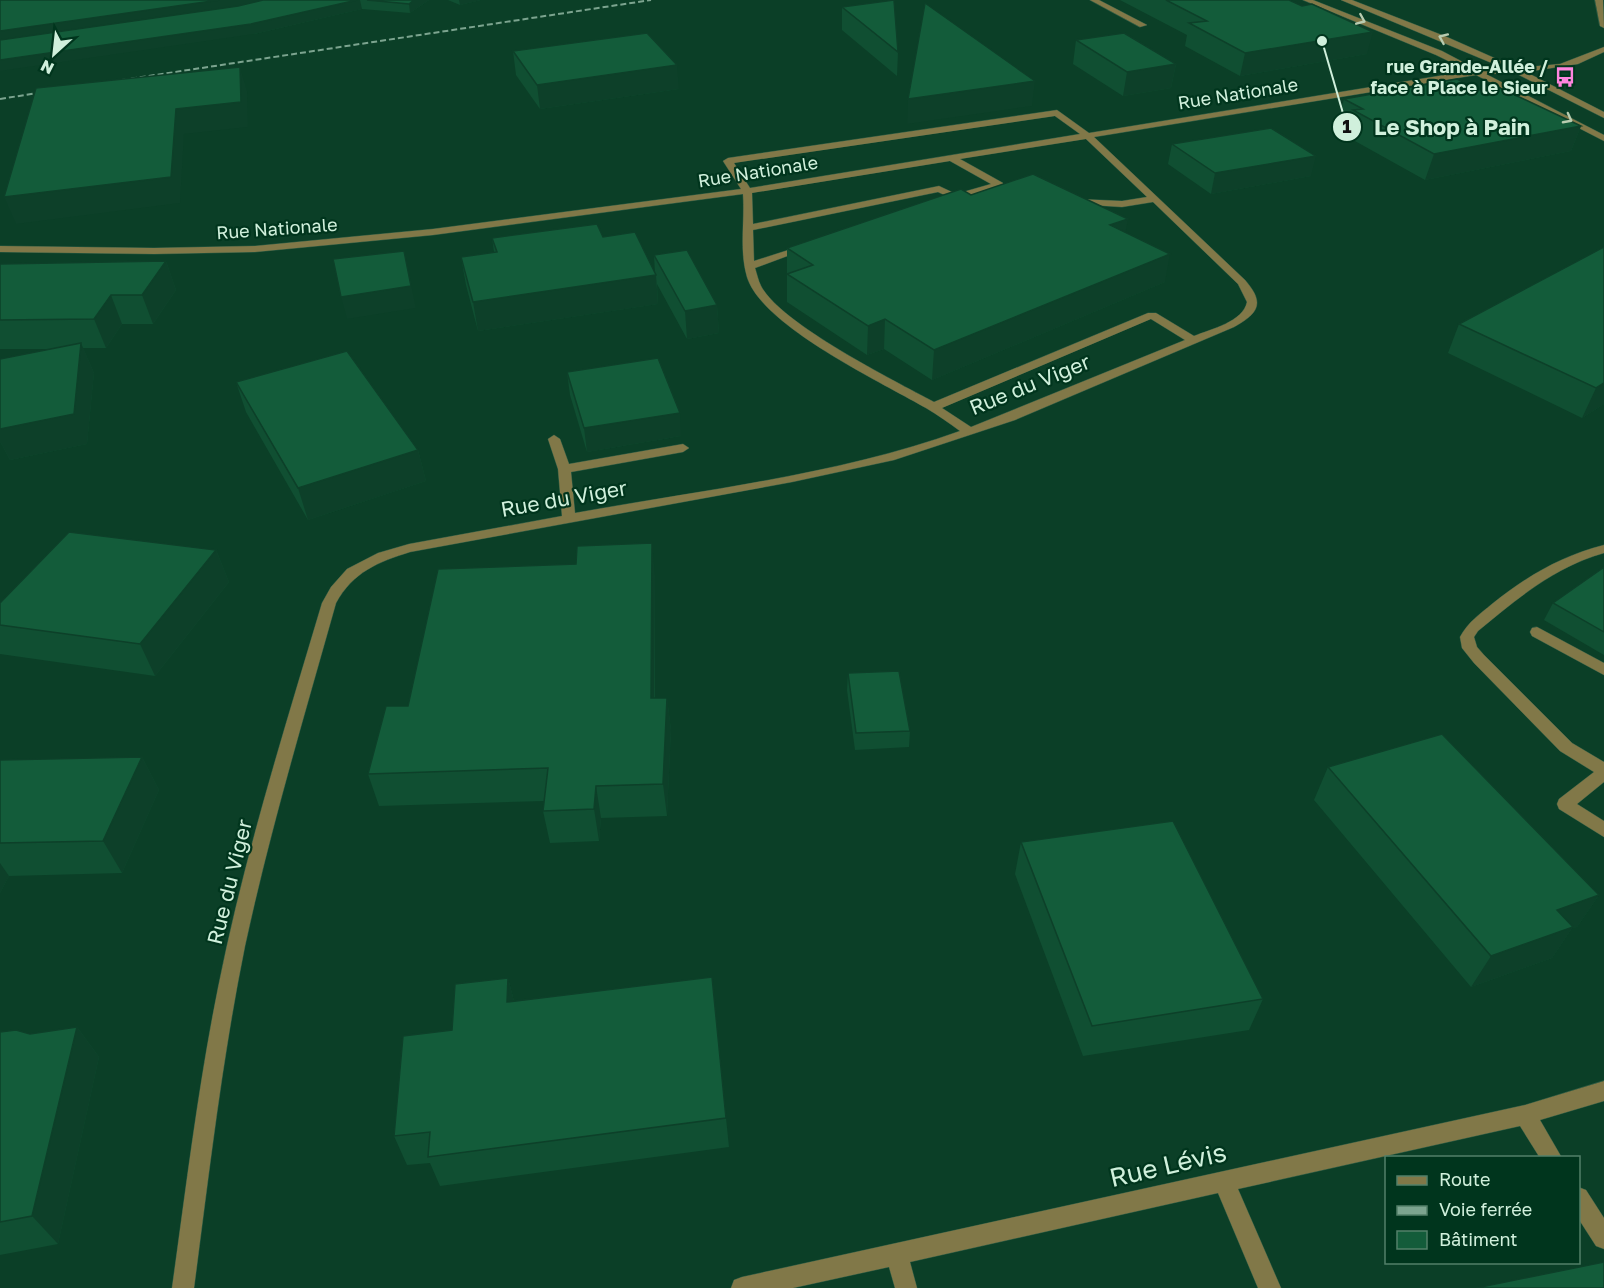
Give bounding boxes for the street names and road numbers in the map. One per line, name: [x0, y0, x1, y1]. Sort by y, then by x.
street label: Rue Nationale: [1176, 73, 1300, 113]
street label: Rue Nationale: [696, 151, 820, 191]
street label: Rue Nationale: [216, 213, 338, 243]
street label: Rue du Viger: [965, 348, 1094, 420]
street label: Rue du Viger: [499, 474, 629, 522]
street label: Rue du Viger: [201, 817, 257, 947]
street label: Rue Lévis: [1106, 1136, 1229, 1193]

